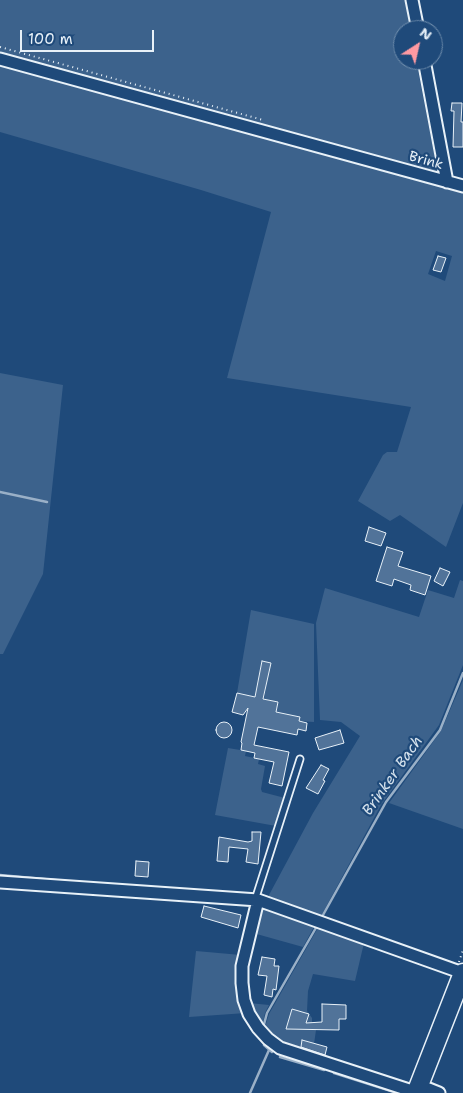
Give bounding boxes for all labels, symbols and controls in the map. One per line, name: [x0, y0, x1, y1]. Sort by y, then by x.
scale bar: [22, 20, 156, 52]
north arrow: [393, 20, 443, 70]
text: N: [416, 23, 436, 44]
text: 100 m: [28, 29, 73, 49]
street label: Brink: [407, 148, 445, 174]
water label: Brinker Bach: [359, 733, 427, 819]

